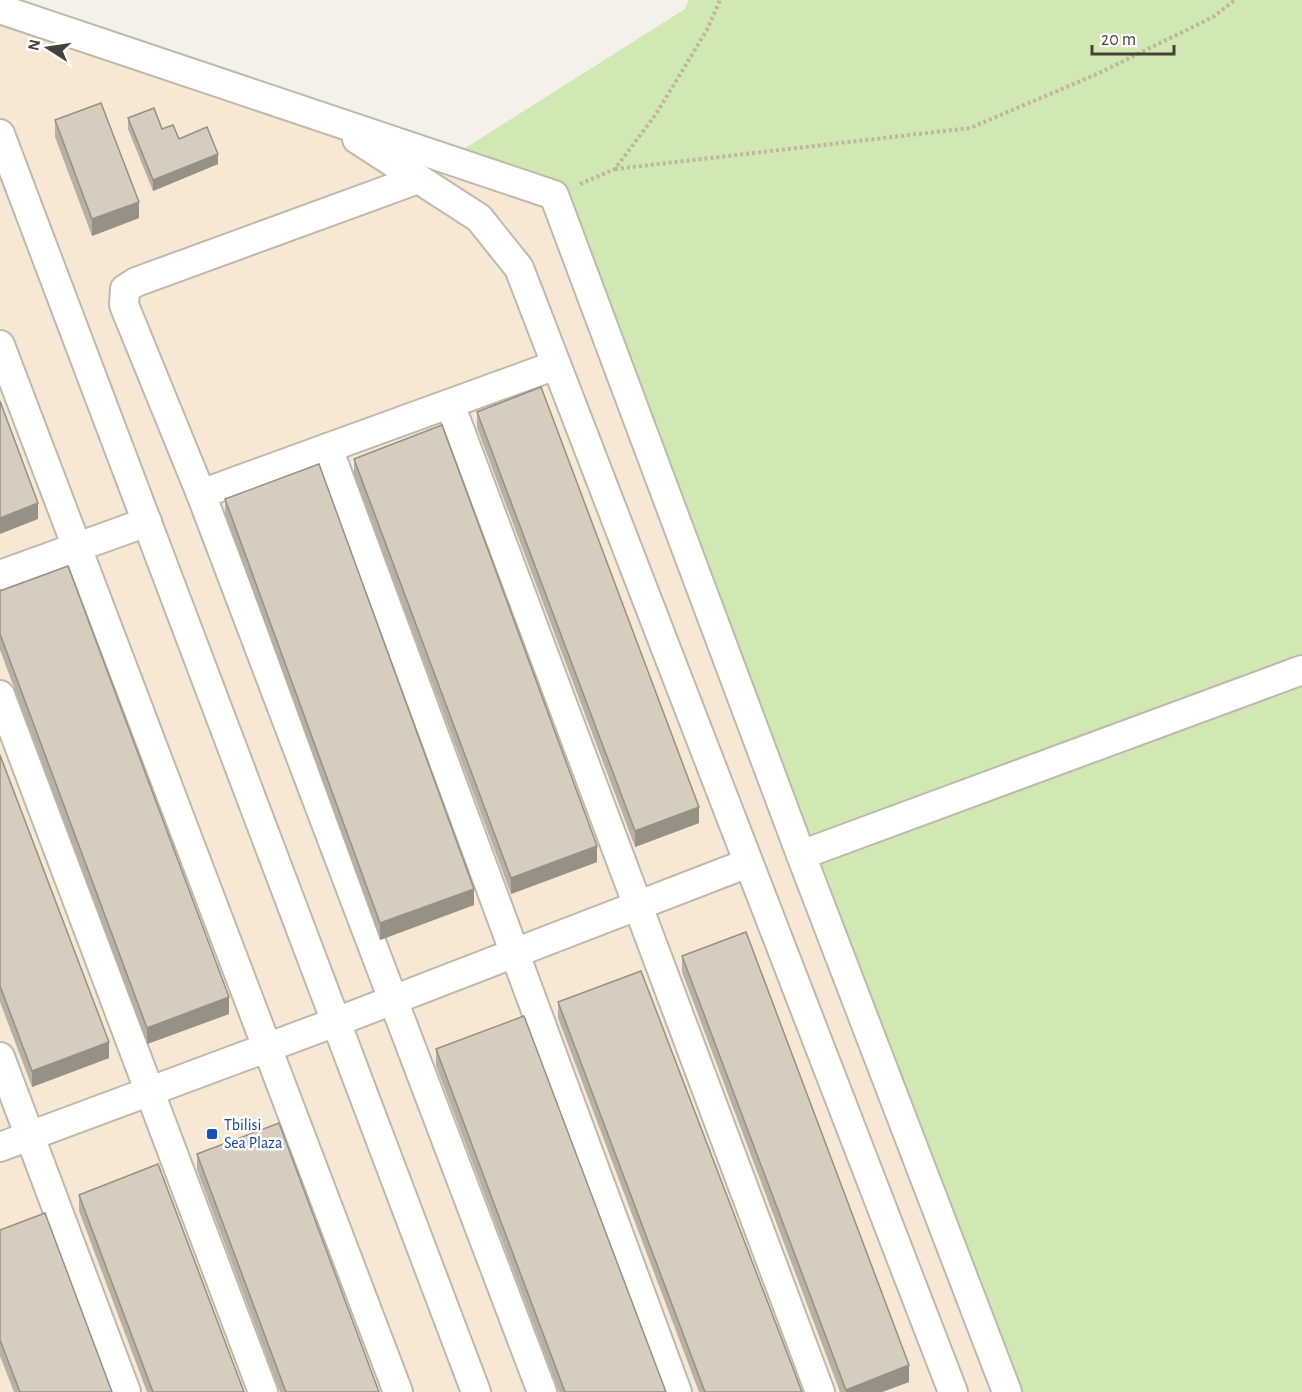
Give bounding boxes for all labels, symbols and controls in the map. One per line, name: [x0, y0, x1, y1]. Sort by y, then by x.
north arrow: [18, 18, 78, 78]
scale bar: [1092, 18, 1174, 56]
text: 20 m: [1101, 31, 1136, 49]
text: N: [25, 38, 43, 52]
place label: Tbilisi Sea Plaza: [224, 1117, 282, 1151]
marker: Tbilisi Sea Plaza: [205, 1127, 219, 1141]

